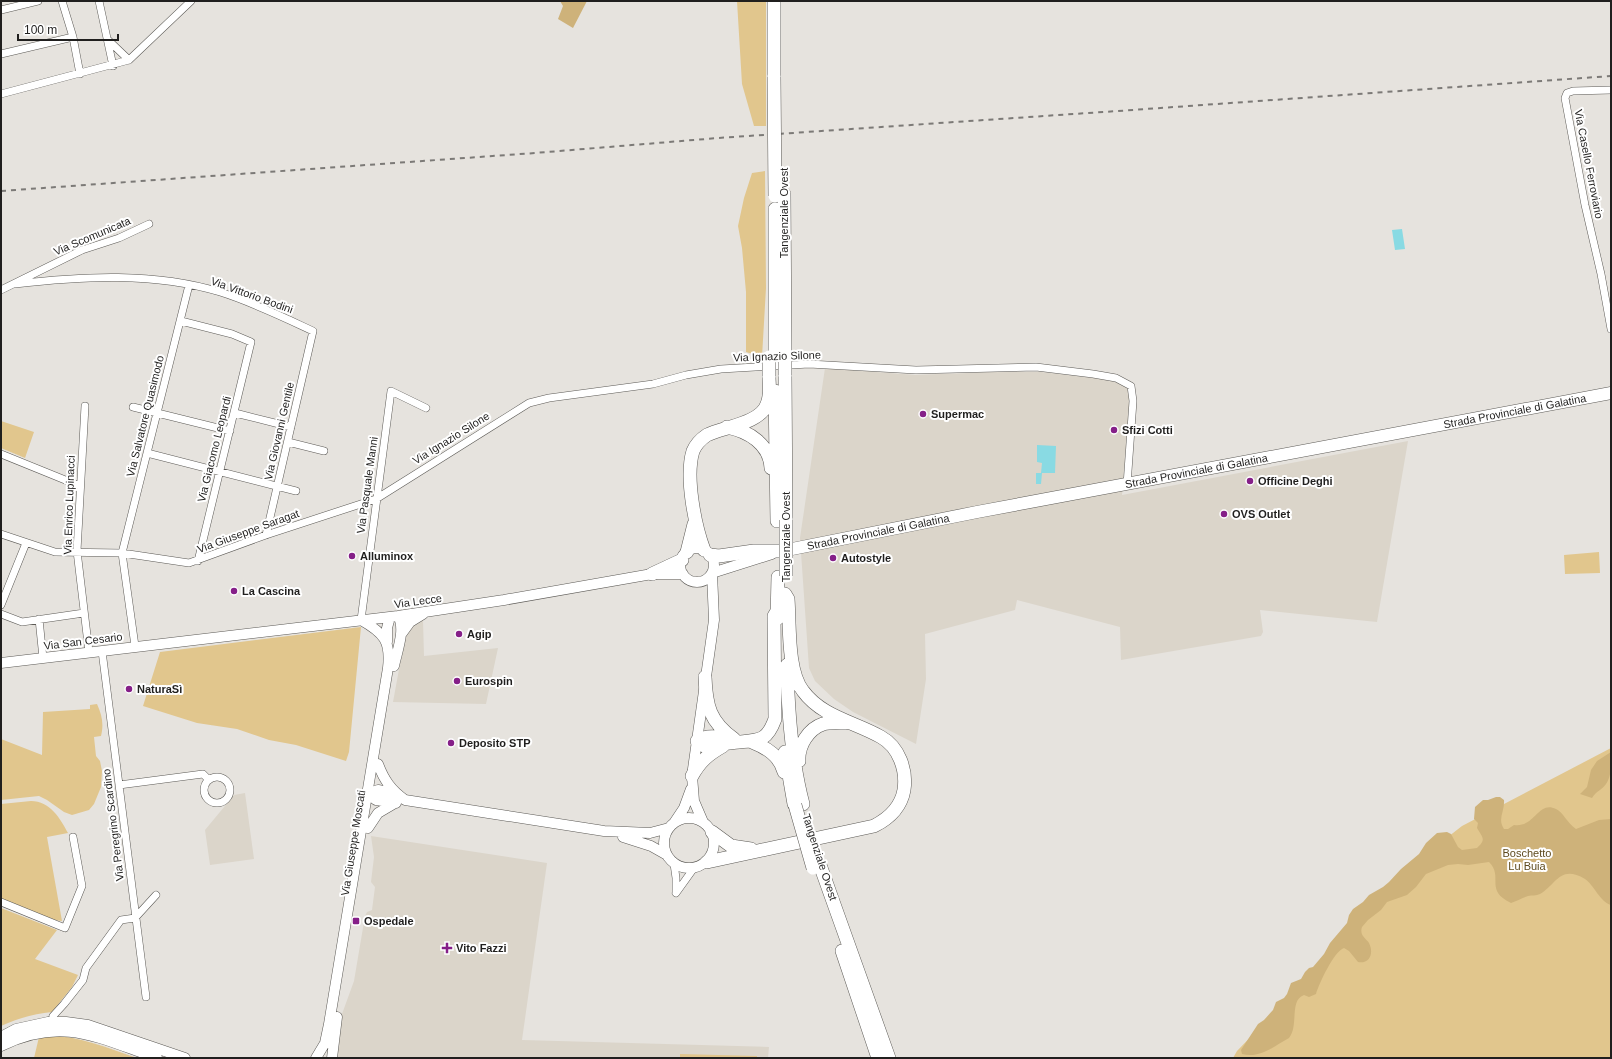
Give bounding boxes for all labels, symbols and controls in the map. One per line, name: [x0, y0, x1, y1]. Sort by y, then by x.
scale bar: [18, 16, 118, 42]
text: 100 m: [24, 23, 57, 37]
street label: Via Casello Ferroviario: [1573, 108, 1605, 220]
street label: Tangenziale Ovest: [778, 168, 790, 258]
street label: Via Scomunicata: [52, 214, 133, 258]
street label: Via Vittorio Bodini: [209, 275, 295, 315]
street label: Via Ignazio Silone: [733, 348, 821, 364]
street label: Via Salvatore Quasimodo: [124, 354, 166, 478]
street label: Via Giovanni Gentile: [262, 381, 296, 481]
street label: Strada Provinciale di Galatina: [1442, 392, 1588, 430]
street label: Via Giacomo Leopardi: [195, 395, 233, 503]
place label: Supermac: [931, 408, 984, 420]
marker: Supermac: [918, 409, 928, 419]
street label: Via Ignazio Silone: [411, 410, 491, 466]
place label: Sfizi Cotti: [1122, 424, 1173, 436]
marker: Sfizi Cotti: [1109, 425, 1119, 435]
street label: Via Pasquale Manni: [354, 436, 380, 534]
street label: Strada Provinciale di Galatina: [1124, 451, 1270, 490]
street label: Via Enrico Lupinacci: [61, 455, 77, 555]
place label: Officine Deghi: [1258, 475, 1333, 487]
marker: Officine Deghi: [1245, 476, 1255, 486]
street label: Tangenziale Ovest: [780, 492, 792, 582]
street label: Via Giuseppe Saragat: [195, 507, 301, 555]
place label: OVS Outlet: [1232, 508, 1290, 520]
marker: OVS Outlet: [1219, 509, 1229, 519]
street label: Strada Provinciale di Galatina: [806, 511, 951, 552]
place label: Alluminox: [360, 550, 414, 562]
marker: Alluminox: [347, 551, 357, 561]
place label: Autostyle: [841, 552, 891, 564]
marker: Autostyle: [828, 553, 838, 563]
place label: La Cascina: [242, 585, 301, 597]
marker: La Cascina: [229, 586, 239, 596]
street label: Via Lecce: [393, 592, 443, 610]
place label: Agip: [467, 628, 492, 640]
marker: Agip: [454, 629, 464, 639]
street label: Via San Cesario: [43, 630, 123, 652]
place label: Eurospin: [465, 675, 513, 687]
marker: Eurospin: [452, 676, 462, 686]
place label: NaturaSì: [137, 683, 182, 695]
marker: NaturaSì: [124, 684, 134, 694]
place label: Deposito STP: [459, 737, 531, 749]
marker: Deposito STP: [446, 738, 456, 748]
street label: Via Peregrino Scardino: [100, 768, 126, 882]
street label: Via Giuseppe Moscati: [339, 789, 367, 897]
street label: Tangenziale Ovest: [800, 812, 840, 902]
park label: Boschetto Lu Buia: [1503, 847, 1551, 872]
place label: Ospedale: [364, 915, 414, 927]
marker: Ospedale: [351, 916, 361, 926]
marker: Vito Fazzi: [441, 942, 453, 954]
place label: Vito Fazzi: [456, 942, 507, 954]

